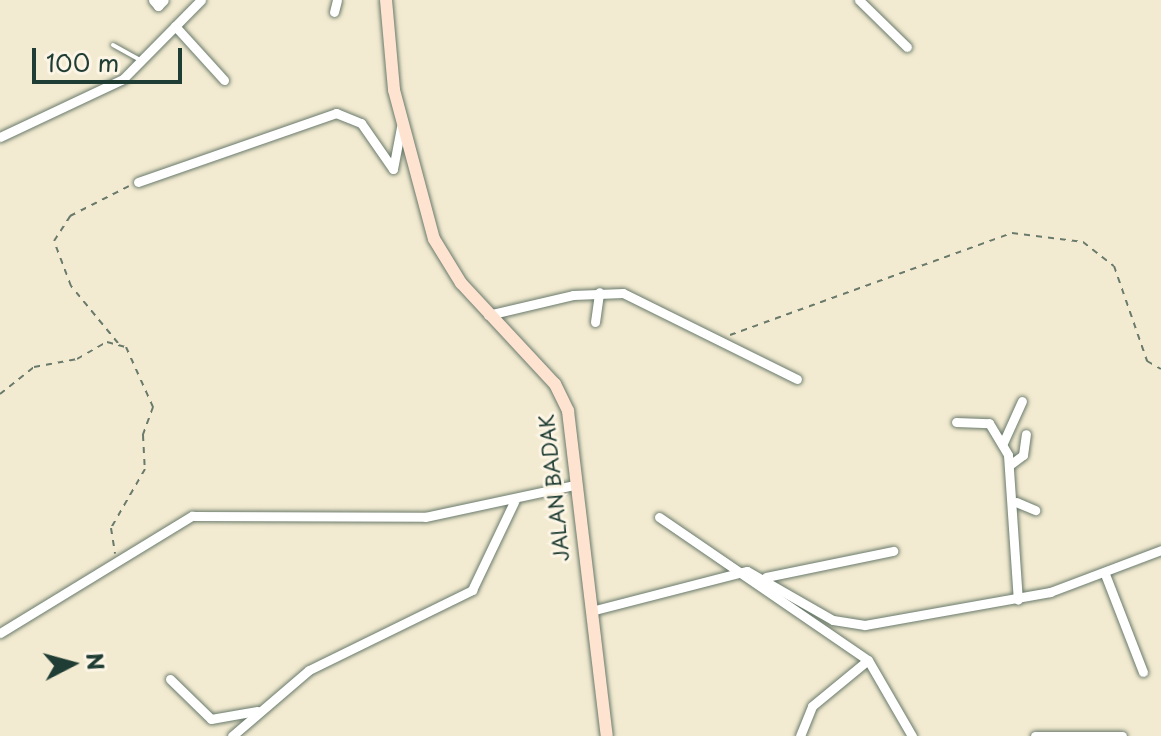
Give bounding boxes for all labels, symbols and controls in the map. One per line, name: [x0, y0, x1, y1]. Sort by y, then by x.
scale bar: [36, 32, 186, 82]
text: 100 m: [46, 44, 119, 80]
street label: JALAN BADAK: [534, 413, 574, 563]
north arrow: [32, 624, 112, 704]
text: N: [79, 651, 114, 672]

